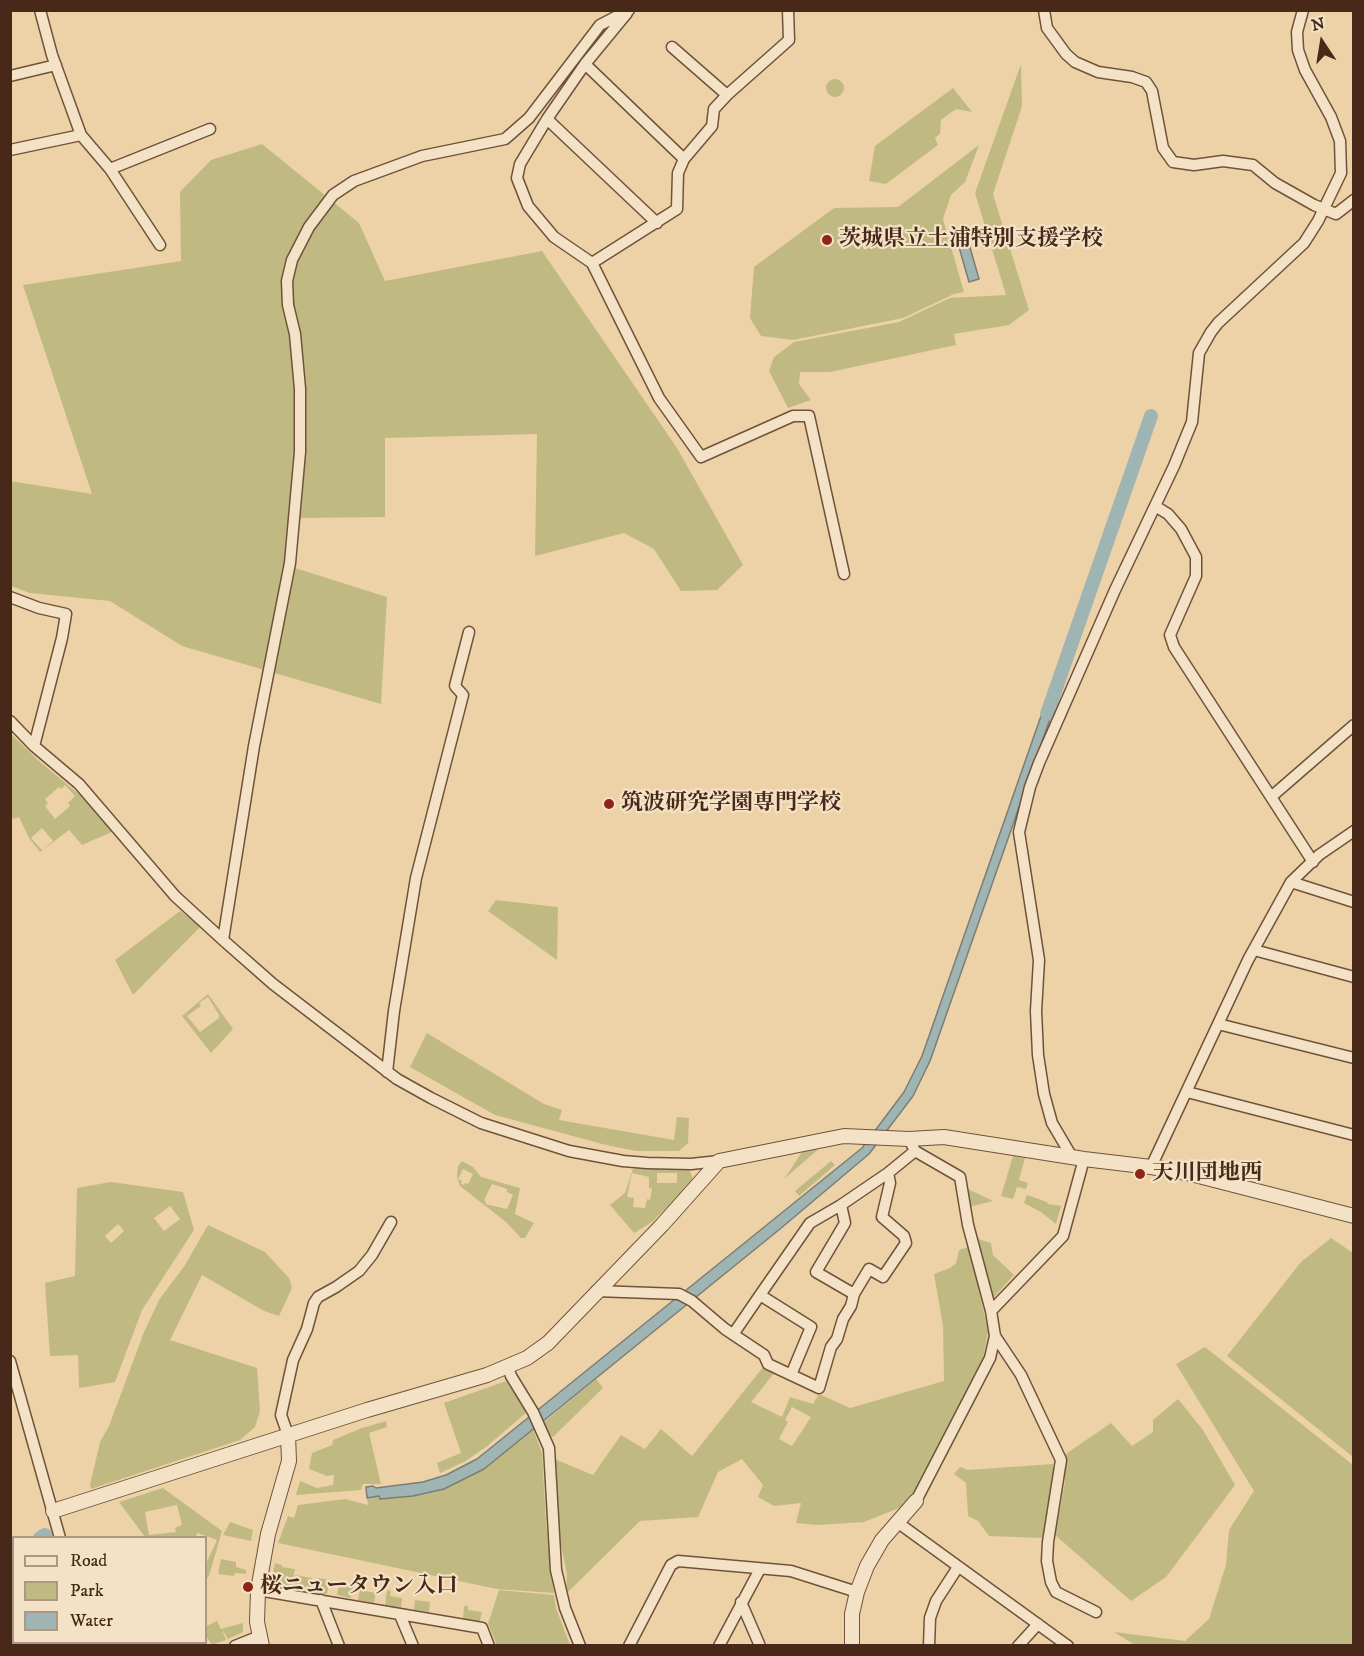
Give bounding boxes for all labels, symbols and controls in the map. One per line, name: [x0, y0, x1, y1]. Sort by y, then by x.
north arrow: [1292, 12, 1352, 72]
text: N: [1310, 13, 1327, 36]
place label: 茨城県立土浦特別支援学校: [839, 227, 1103, 253]
marker: 茨城県立土浦特別支援学校: [820, 233, 834, 247]
place label: 筑波研究学園専門学校: [621, 791, 841, 817]
marker: 筑波研究学園専門学校: [602, 797, 616, 811]
place label: 天川団地西: [1152, 1161, 1262, 1187]
marker: 天川団地西: [1133, 1167, 1147, 1181]
legend: [12, 1536, 207, 1644]
text: Road: [70, 1550, 107, 1572]
place label: 桜ニュータウン入口: [260, 1574, 458, 1600]
text: Park: [70, 1580, 104, 1602]
marker: 桜ニュータウン入口: [241, 1580, 255, 1594]
text: Water: [70, 1610, 113, 1632]

